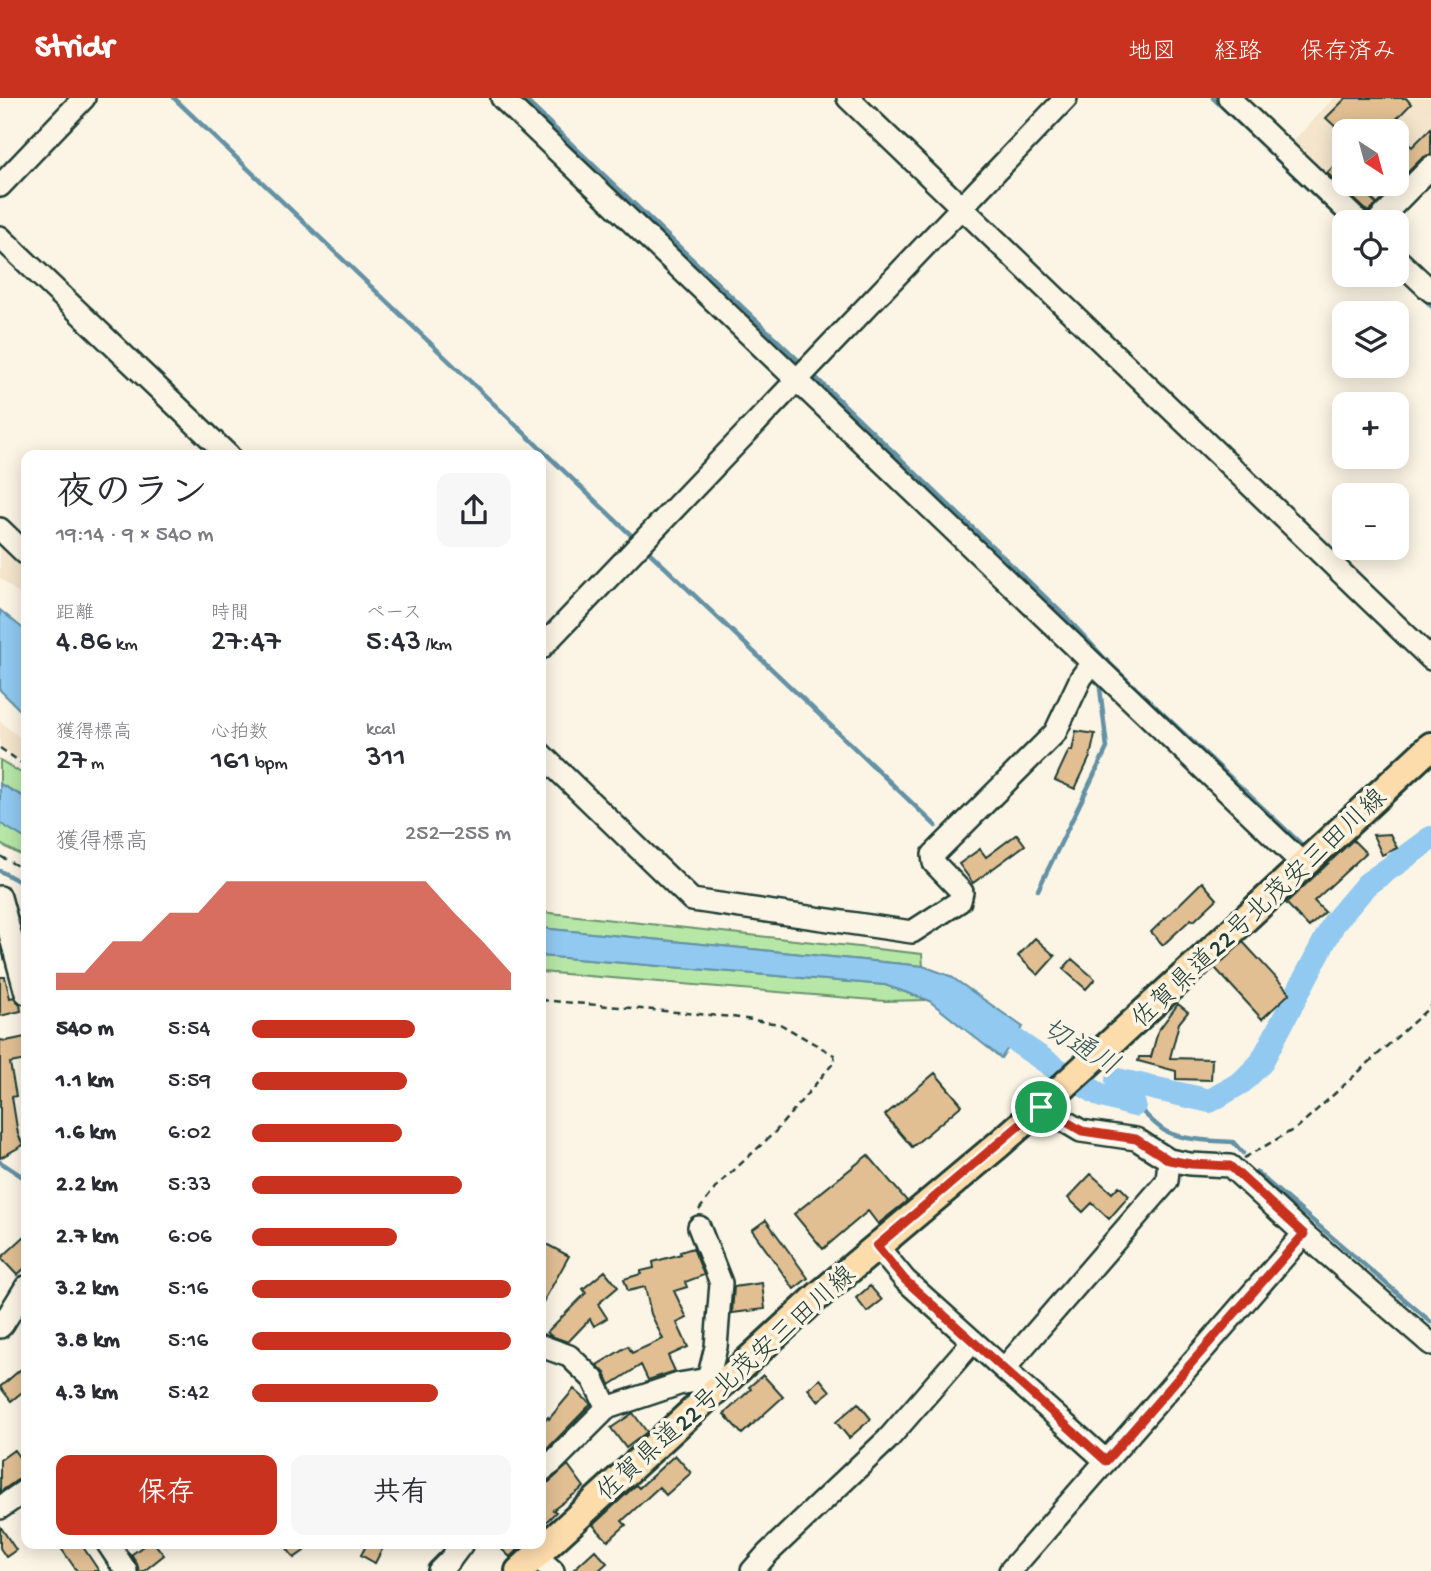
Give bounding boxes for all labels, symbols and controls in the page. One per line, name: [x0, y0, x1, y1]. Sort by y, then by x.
text: Stridr: [35, 30, 114, 68]
text: 地図: [1128, 39, 1176, 68]
text: 経路: [1214, 39, 1262, 68]
text: 保存済み: [1300, 39, 1396, 68]
north arrow: [1332, 119, 1409, 196]
map controls: [1332, 119, 1409, 560]
button: locate: [1332, 210, 1409, 287]
button: layers: [1332, 301, 1409, 378]
button: +: [1332, 392, 1409, 469]
button: share: [437, 473, 511, 547]
text: 夜のラン: [56, 474, 208, 518]
button: −: [1332, 483, 1409, 560]
text: 19:14 · 9 × 540 m: [56, 522, 214, 549]
text: 距離: [56, 603, 94, 626]
text: 時間: [211, 603, 249, 626]
text: ペース: [366, 603, 422, 626]
text: 4.86: [56, 626, 111, 661]
text: 27:47: [211, 626, 281, 661]
text: 5:43: [366, 626, 421, 661]
text: km: [111, 634, 138, 657]
text: /km: [421, 634, 452, 657]
text: kcal: [366, 719, 396, 742]
text: 獲得標高: [56, 722, 132, 745]
text: 心拍数: [211, 722, 268, 745]
text: 311: [366, 742, 406, 777]
text: 27: [56, 745, 86, 780]
text: 161: [211, 745, 250, 780]
text: m: [86, 753, 104, 776]
text: bpm: [250, 753, 288, 776]
street label: 佐賀県道22号北茂安三田川線: [1126, 782, 1395, 1037]
text: 252–255 m: [405, 821, 511, 848]
text: 獲得標高: [56, 830, 148, 857]
water label: 切通川: [1035, 1013, 1124, 1085]
text: 540 m: [56, 1016, 114, 1043]
text: 5:54: [168, 1016, 210, 1043]
text: 1.1 km: [56, 1068, 114, 1095]
text: 5:59: [168, 1068, 211, 1095]
pin: [1011, 1077, 1071, 1137]
icon: arrive: [1022, 1088, 1060, 1126]
text: 1.6 km: [56, 1120, 116, 1147]
text: 6:02: [168, 1120, 211, 1147]
text: 2.2 km: [56, 1172, 118, 1199]
text: 5:33: [168, 1172, 211, 1199]
text: 2.7 km: [56, 1224, 119, 1251]
text: 6:06: [168, 1224, 212, 1251]
street label: 佐賀県道22号北茂安三田川線: [591, 1259, 864, 1510]
text: 3.2 km: [56, 1276, 118, 1303]
text: 5:16: [168, 1276, 208, 1303]
text: 3.8 km: [56, 1328, 120, 1355]
text: 5:16: [168, 1328, 208, 1355]
text: 4.3 km: [56, 1380, 118, 1407]
text: 5:42: [168, 1380, 209, 1407]
button: 保存: [56, 1455, 277, 1535]
button: 共有: [291, 1455, 511, 1535]

